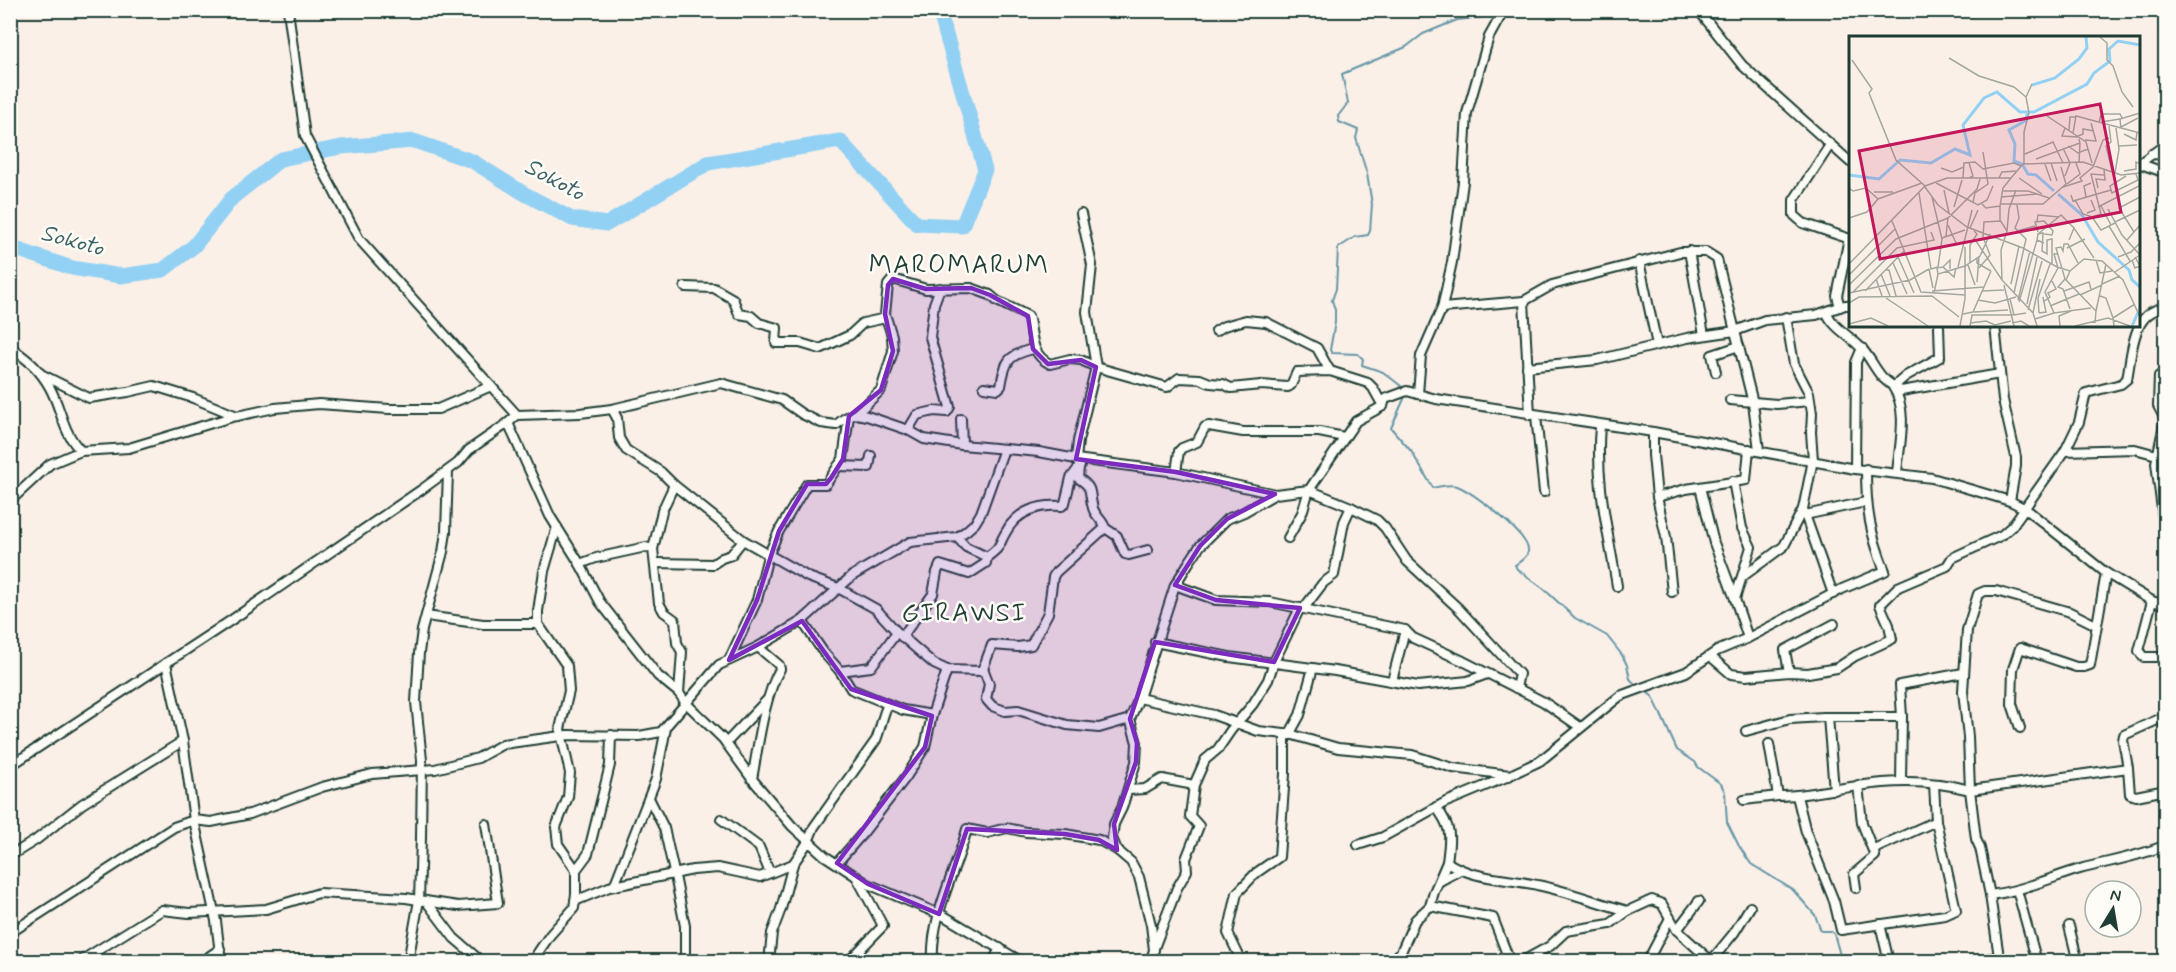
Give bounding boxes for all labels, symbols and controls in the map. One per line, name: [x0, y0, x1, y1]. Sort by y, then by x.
inset map: [1849, 36, 2140, 327]
water label: Sokoto: [518, 151, 590, 209]
water label: Sokoto: [37, 218, 108, 264]
district label: MAROMARUM: [869, 249, 1049, 283]
district label: GIRAWSI: [901, 597, 1027, 631]
north arrow: [2083, 879, 2143, 939]
text: N: [2108, 884, 2123, 907]

